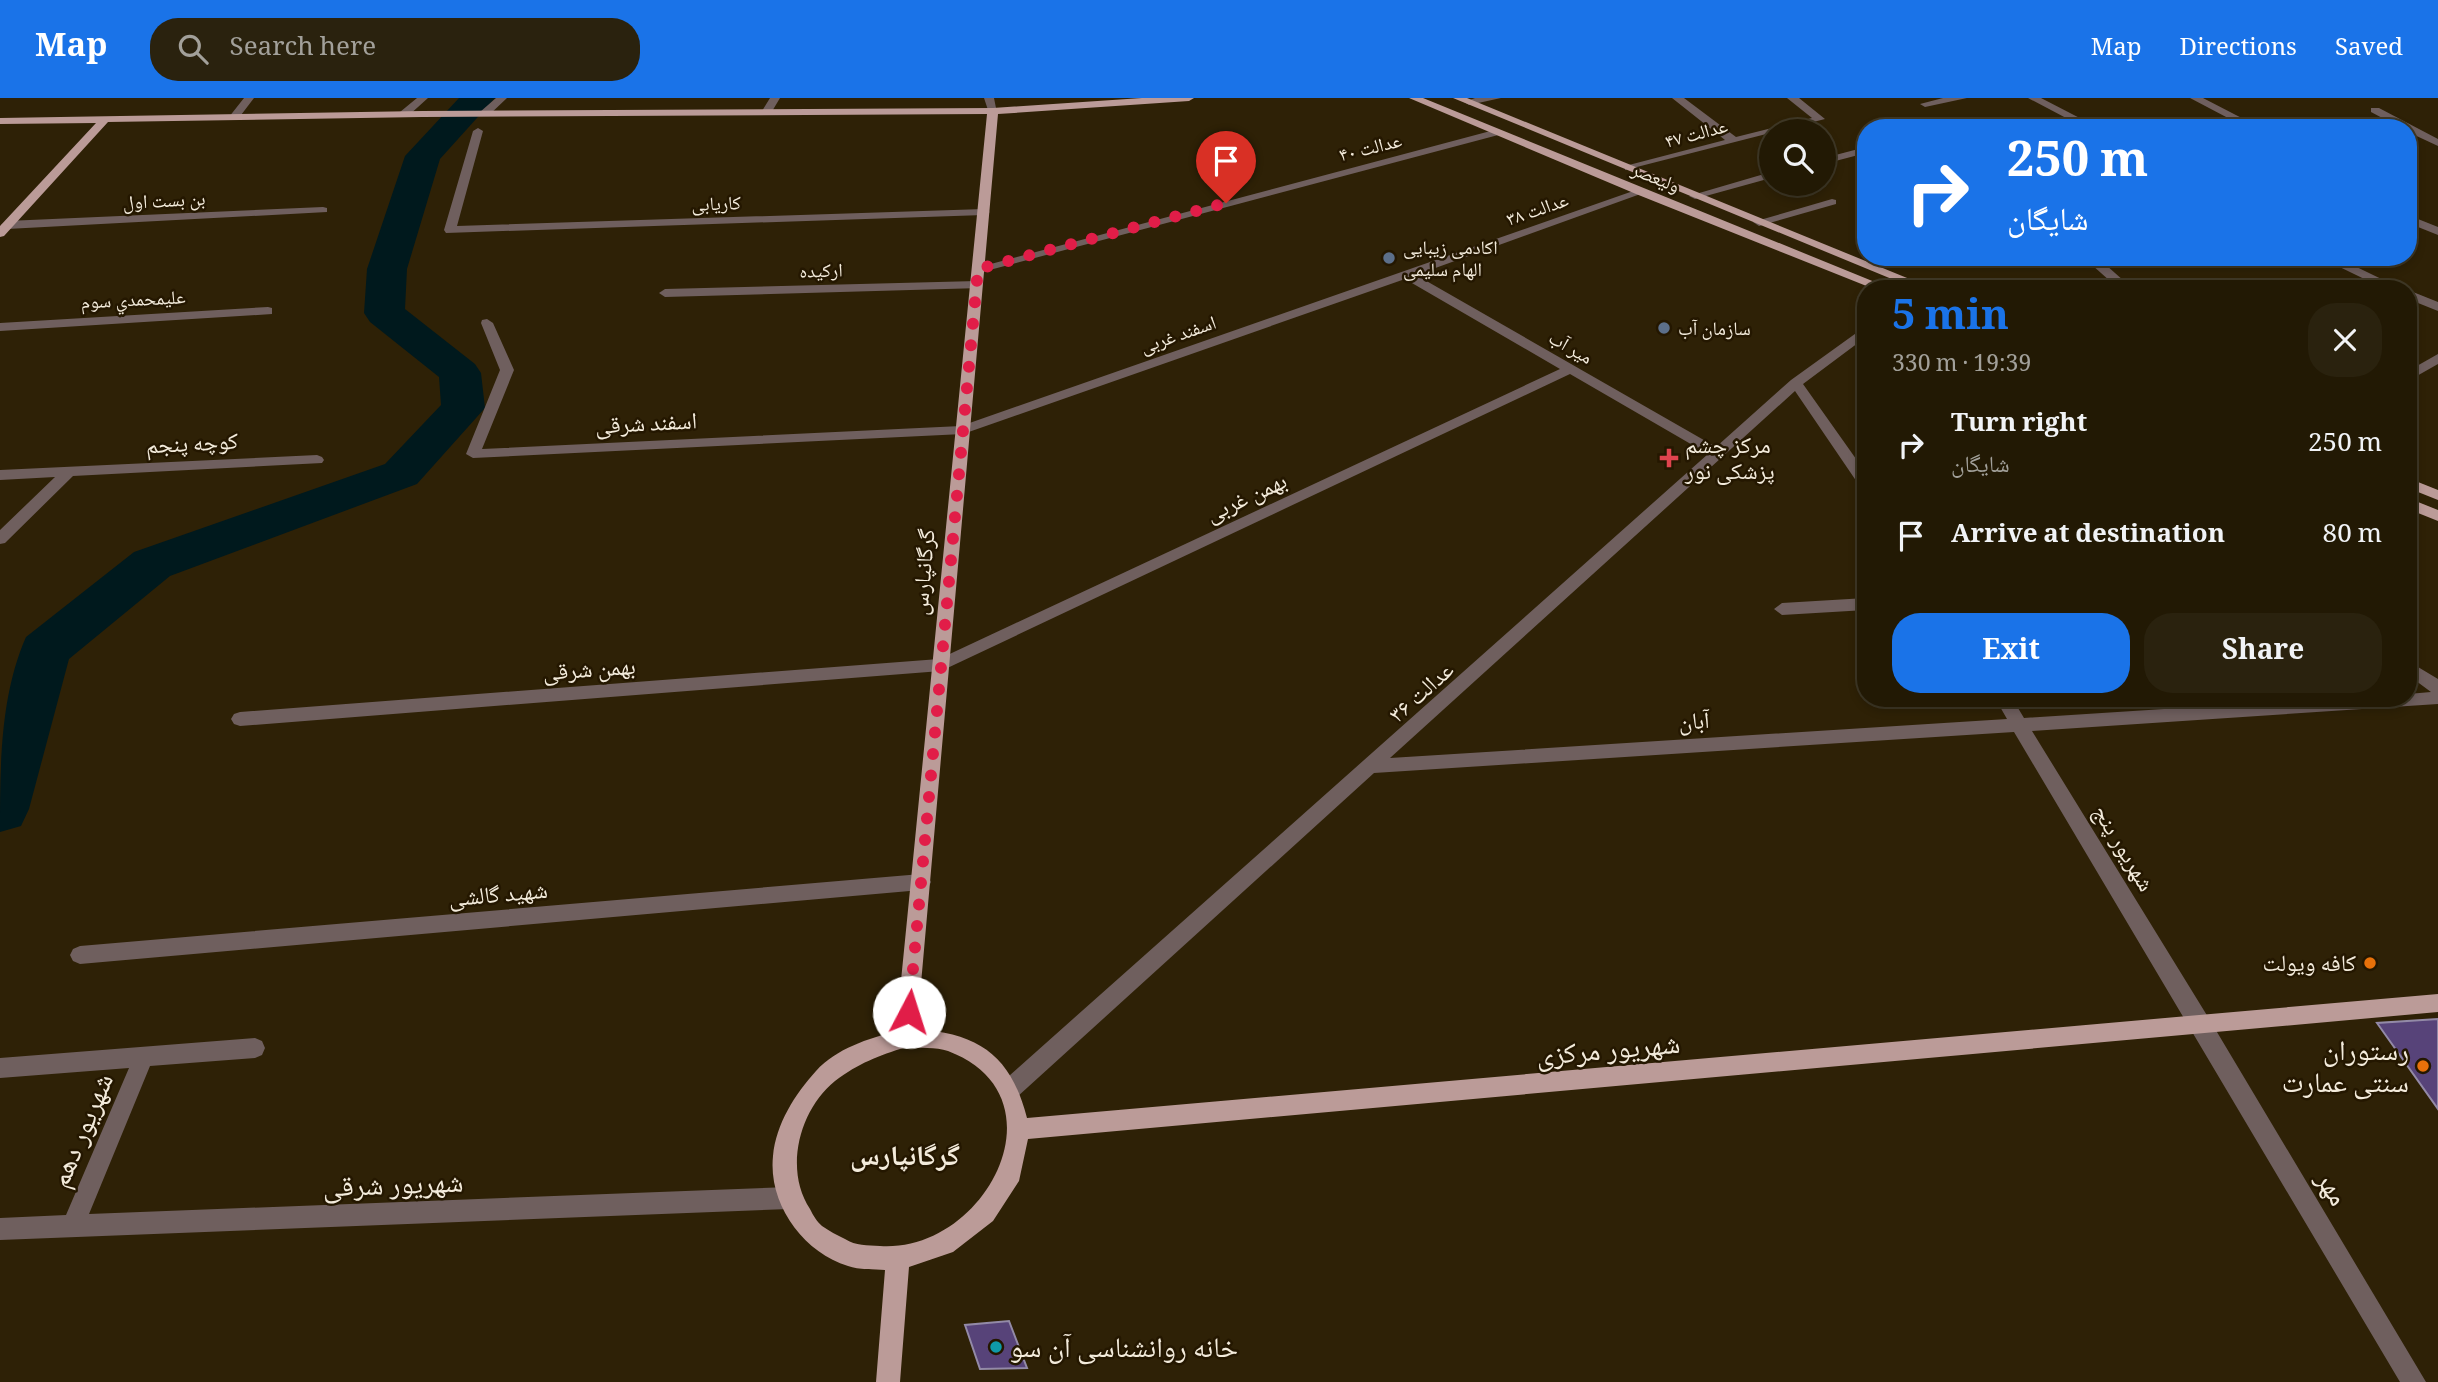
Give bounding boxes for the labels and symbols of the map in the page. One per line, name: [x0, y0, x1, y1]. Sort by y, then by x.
street label: عدالت ۴۷: [1662, 112, 1732, 160]
street label: عدالت ۴۰: [1336, 127, 1406, 173]
pin: [1196, 131, 1256, 203]
street label: ولیعصر: [1625, 155, 1684, 204]
street label: بن بست اول: [122, 185, 206, 221]
street label: عدالت ۳۸: [1503, 186, 1574, 237]
street label: کاریابی: [691, 189, 742, 223]
place label: اکادمی زیبایی الهام سلیمی: [1403, 234, 1498, 288]
marker: اکادمی زیبایی الهام سلیمی: [1381, 250, 1397, 266]
street label: ارکیده: [799, 256, 843, 290]
street label: عليمحمدي سوم: [80, 283, 187, 321]
street label: اسفند غربی: [1137, 309, 1221, 365]
place label: سازمان آب: [1678, 315, 1751, 347]
marker: سازمان آب: [1656, 320, 1672, 336]
street label: میر آب: [1541, 324, 1598, 375]
street label: اسفند شرقی: [594, 403, 698, 449]
street label: کوچه پنجم: [145, 424, 240, 468]
place label: مرکز چشم پزشکی نور: [1684, 428, 1775, 494]
marker: مرکز چشم پزشکی نور: [1659, 448, 1679, 468]
street label: بهمن غربی: [1200, 463, 1295, 536]
street label: گرگانپارس: [902, 527, 950, 617]
street label: بهمن شرقی: [541, 649, 637, 695]
street label: عدالت ۳۶: [1381, 653, 1465, 735]
street label: آبان: [1677, 703, 1712, 745]
street label: شهریور پنج: [2080, 798, 2163, 901]
street label: شهید گالشی: [447, 873, 550, 921]
place label: کافه ویولت: [2262, 946, 2356, 986]
marker: کافه ویولت: [2362, 955, 2378, 971]
position arrow: [872, 975, 946, 1049]
street label: شهریور مرکزی: [1534, 1023, 1682, 1083]
place label: رستوران سنتی عمارت: [2282, 1030, 2409, 1110]
marker: رستوران سنتی عمارت: [2415, 1058, 2431, 1074]
street label: شهریور دهم: [39, 1067, 130, 1197]
district label: گرگانپارس: [850, 1135, 960, 1183]
street label: شهریور شرقی: [322, 1162, 464, 1214]
street label: مهر: [2300, 1162, 2359, 1217]
place label: خانه روانشناسی آن سو: [1010, 1327, 1238, 1375]
marker: خانه روانشناسی آن سو: [988, 1339, 1004, 1355]

